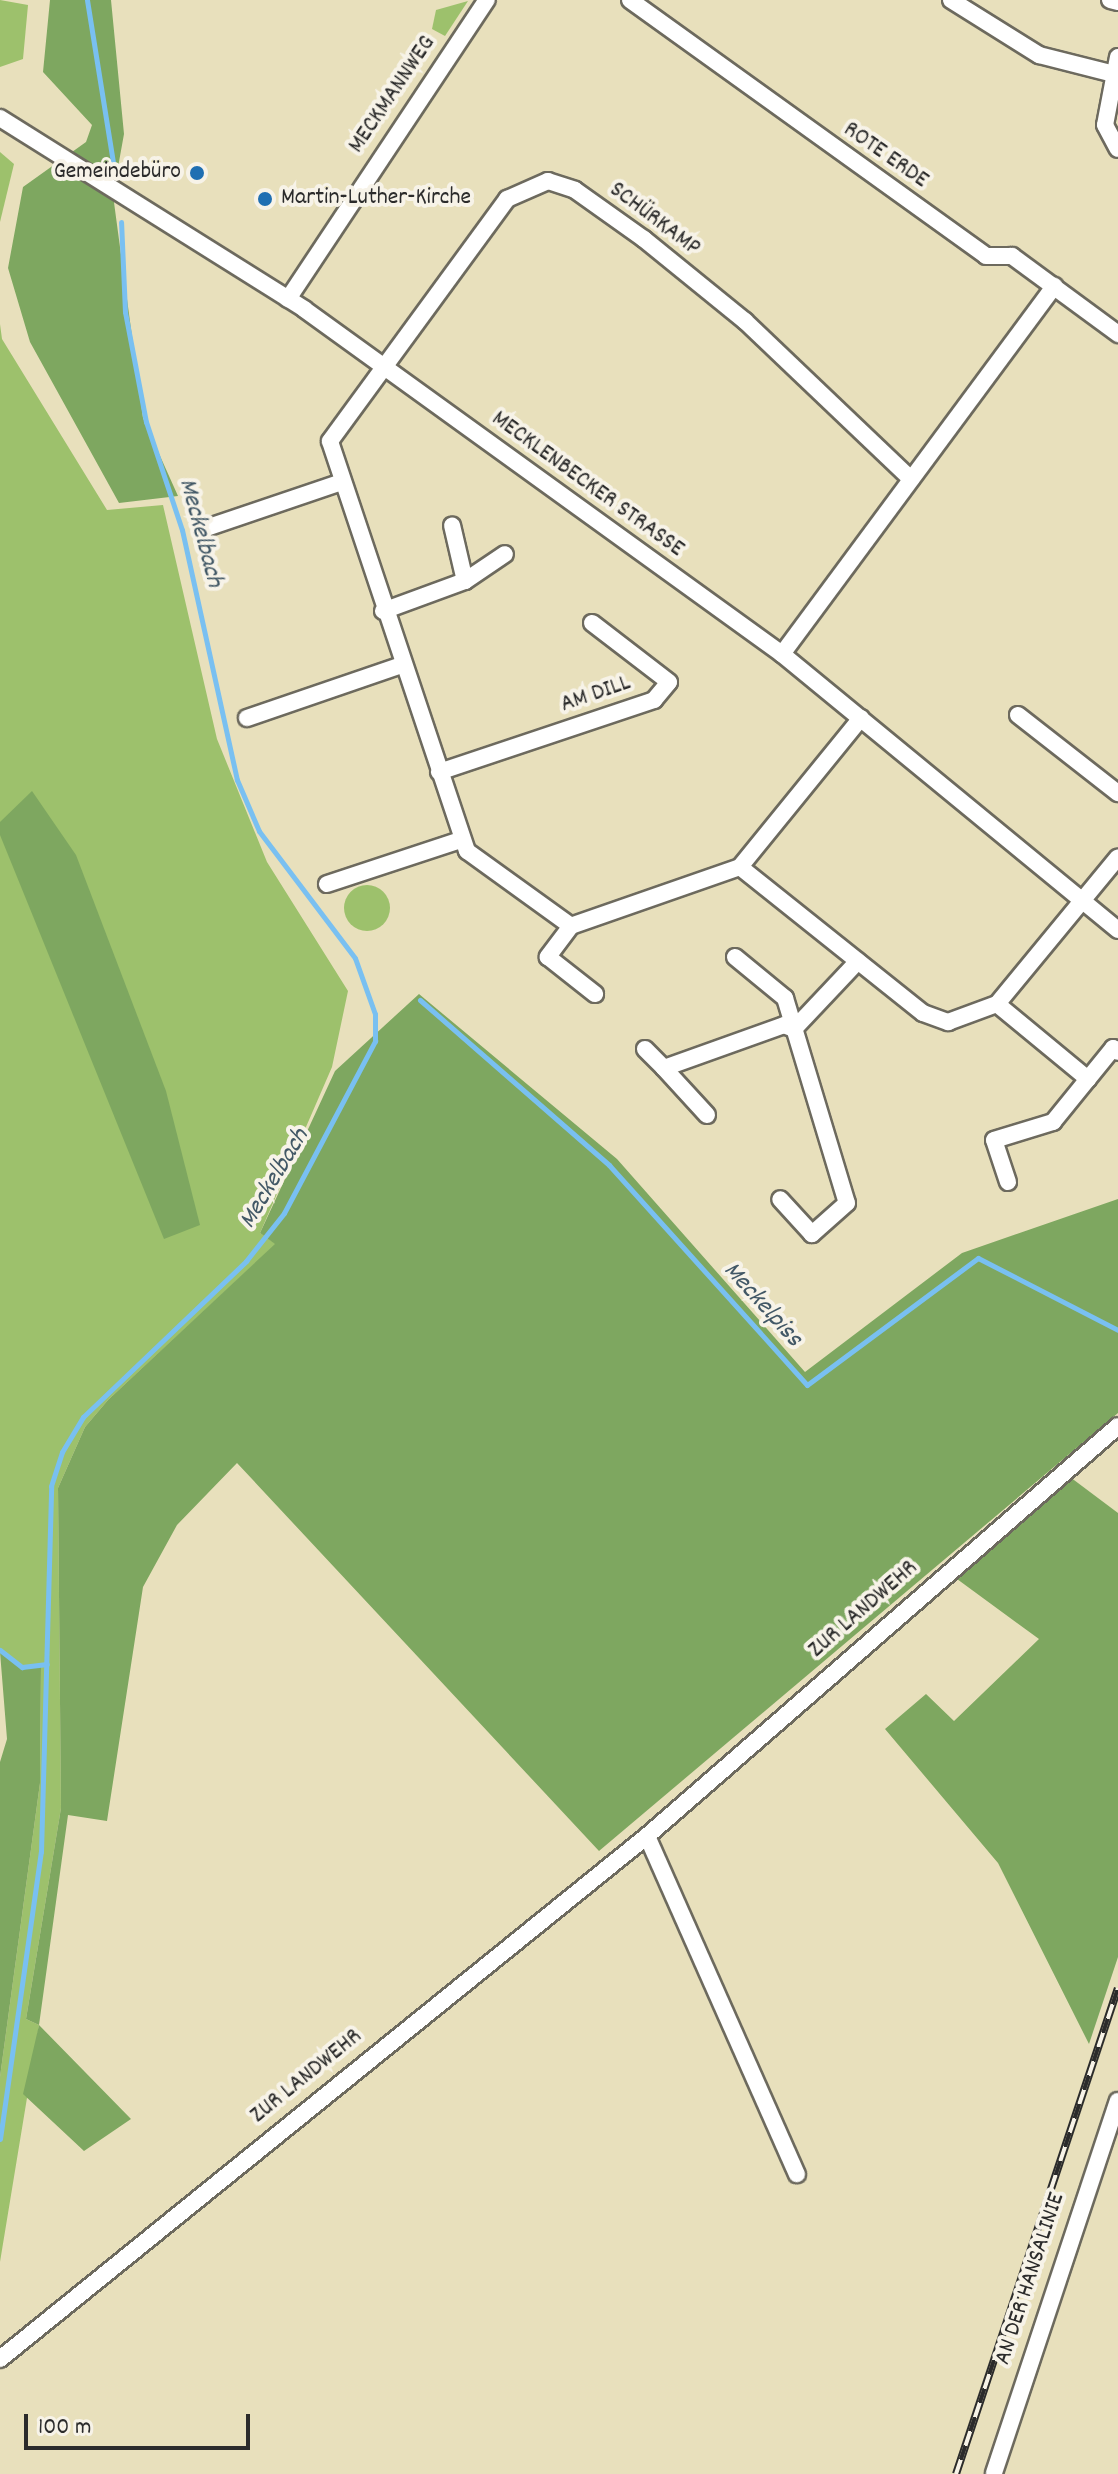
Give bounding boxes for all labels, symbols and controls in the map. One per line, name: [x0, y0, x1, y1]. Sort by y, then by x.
street label: MECKMANNWEG: [343, 31, 443, 159]
street label: ROTE ERDE: [837, 116, 933, 196]
place label: Gemeindebüro: [54, 159, 181, 187]
marker: Gemeindebüro: [188, 164, 206, 182]
street label: SCHÜRKAMP: [603, 176, 705, 264]
place label: Martin-Luther-Kirche: [281, 185, 471, 213]
marker: Martin-Luther-Kirche: [256, 190, 274, 208]
street label: MECKLENBECKER STRASSE: [485, 406, 689, 564]
water label: Meckelbach: [171, 475, 229, 591]
street label: AM DILL: [557, 670, 635, 720]
water label: Meckelbach: [233, 1123, 317, 1235]
water label: Meckelpiss: [716, 1256, 808, 1354]
street label: ZUR LANDWEHR: [804, 1555, 924, 1665]
street label: ZUR LANDWEHR: [245, 2023, 369, 2131]
street label: AN DER HANSALINIE: [990, 2189, 1072, 2369]
scale bar: [28, 2398, 254, 2448]
text: 100 m: [38, 2411, 91, 2445]

